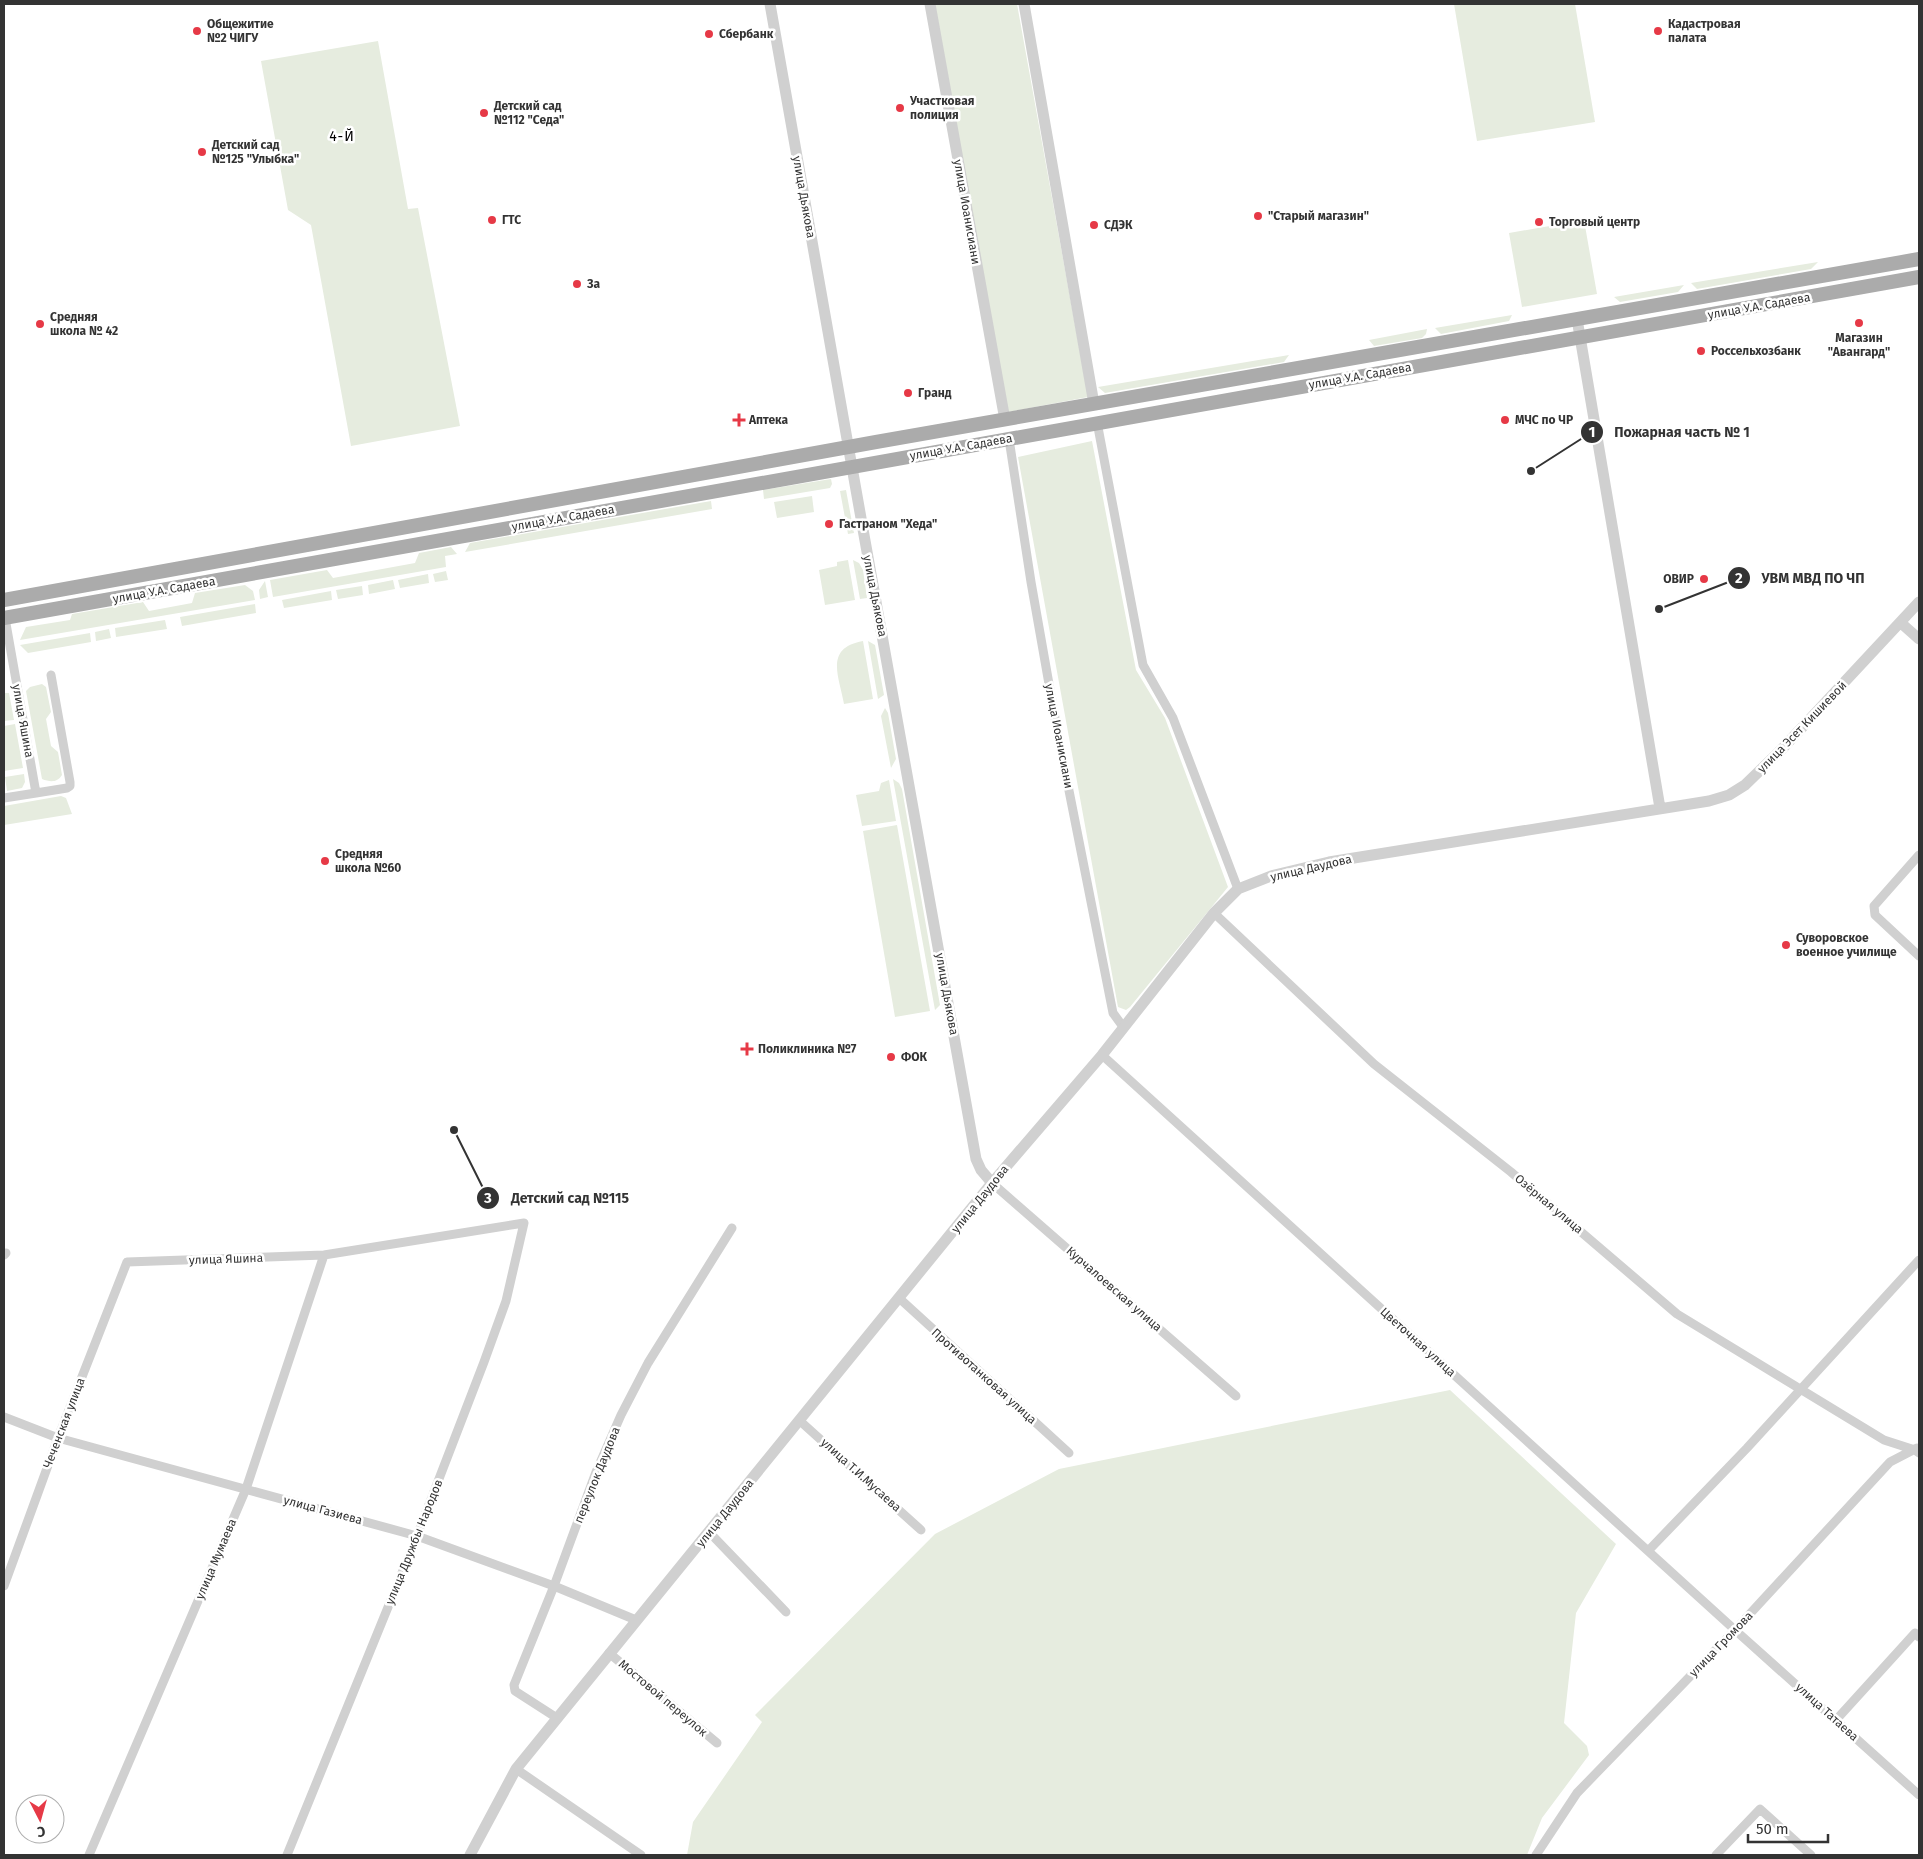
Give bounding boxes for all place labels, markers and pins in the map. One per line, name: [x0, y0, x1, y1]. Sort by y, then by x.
place label: Общежитие №2 ЧИГУ: [207, 17, 274, 45]
place label: Кадастровая палата: [1668, 17, 1741, 45]
marker: Общежитие №2 ЧИГУ: [191, 25, 203, 37]
marker: Кадастровая палата: [1652, 25, 1664, 37]
place label: Сбербанк: [719, 27, 774, 41]
marker: Сбербанк: [703, 28, 715, 40]
place label: Участковая полиция: [909, 94, 974, 122]
place label: Детский сад №112 "Седа": [493, 99, 564, 127]
marker: Участковая полиция: [894, 102, 906, 114]
marker: Детский сад №112 "Седа": [478, 107, 490, 119]
place label: Детский сад №125 "Улыбка": [211, 138, 299, 166]
marker: Детский сад №125 "Улыбка": [196, 146, 208, 158]
place label: "Старый магазин": [1268, 209, 1369, 223]
marker: "Старый магазин": [1252, 210, 1264, 222]
place label: ГТС: [502, 213, 521, 227]
marker: ГТС: [486, 214, 498, 226]
place label: Торговый центр: [1549, 215, 1640, 229]
marker: Торговый центр: [1533, 216, 1545, 228]
place label: СДЭК: [1104, 218, 1133, 232]
marker: СДЭК: [1088, 219, 1100, 231]
place label: За: [586, 277, 600, 291]
marker: За: [571, 278, 583, 290]
place label: Средняя школа № 42: [50, 310, 118, 338]
marker: Магазин "Авангард": [1853, 317, 1865, 329]
marker: Средняя школа № 42: [34, 318, 46, 330]
place label: Магазин "Авангард": [1828, 331, 1890, 359]
place label: Россельхозбанк: [1711, 344, 1801, 358]
marker: Россельхозбанк: [1695, 345, 1707, 357]
place label: Гранд: [918, 386, 952, 400]
marker: Гранд: [902, 387, 914, 399]
place label: Аптека: [748, 413, 788, 427]
place label: МЧС по ЧР: [1515, 413, 1573, 427]
marker: Аптека: [733, 414, 745, 426]
marker: МЧС по ЧР: [1499, 414, 1511, 426]
callout: Пожарная часть № 1: [1579, 418, 1760, 447]
place label: Гастраном "Хеда": [839, 517, 937, 531]
marker: Гастраном "Хеда": [823, 518, 835, 530]
callout: УВМ МВД ПО ЧП: [1727, 563, 1875, 592]
place label: ОВИР: [1663, 572, 1694, 586]
marker: ОВИР: [1698, 573, 1710, 585]
place label: Средняя школа №60: [335, 847, 401, 875]
marker: Средняя школа №60: [319, 855, 331, 867]
place label: Суворовское военное училище: [1796, 931, 1897, 959]
marker: Суворовское военное училище: [1780, 939, 1792, 951]
marker: Поликлиника №7: [740, 1042, 754, 1056]
place label: Поликлиника №7: [758, 1042, 857, 1056]
place label: ФОК: [901, 1050, 928, 1064]
marker: ФОК: [885, 1051, 897, 1063]
callout: Детский сад №115: [476, 1184, 639, 1213]

